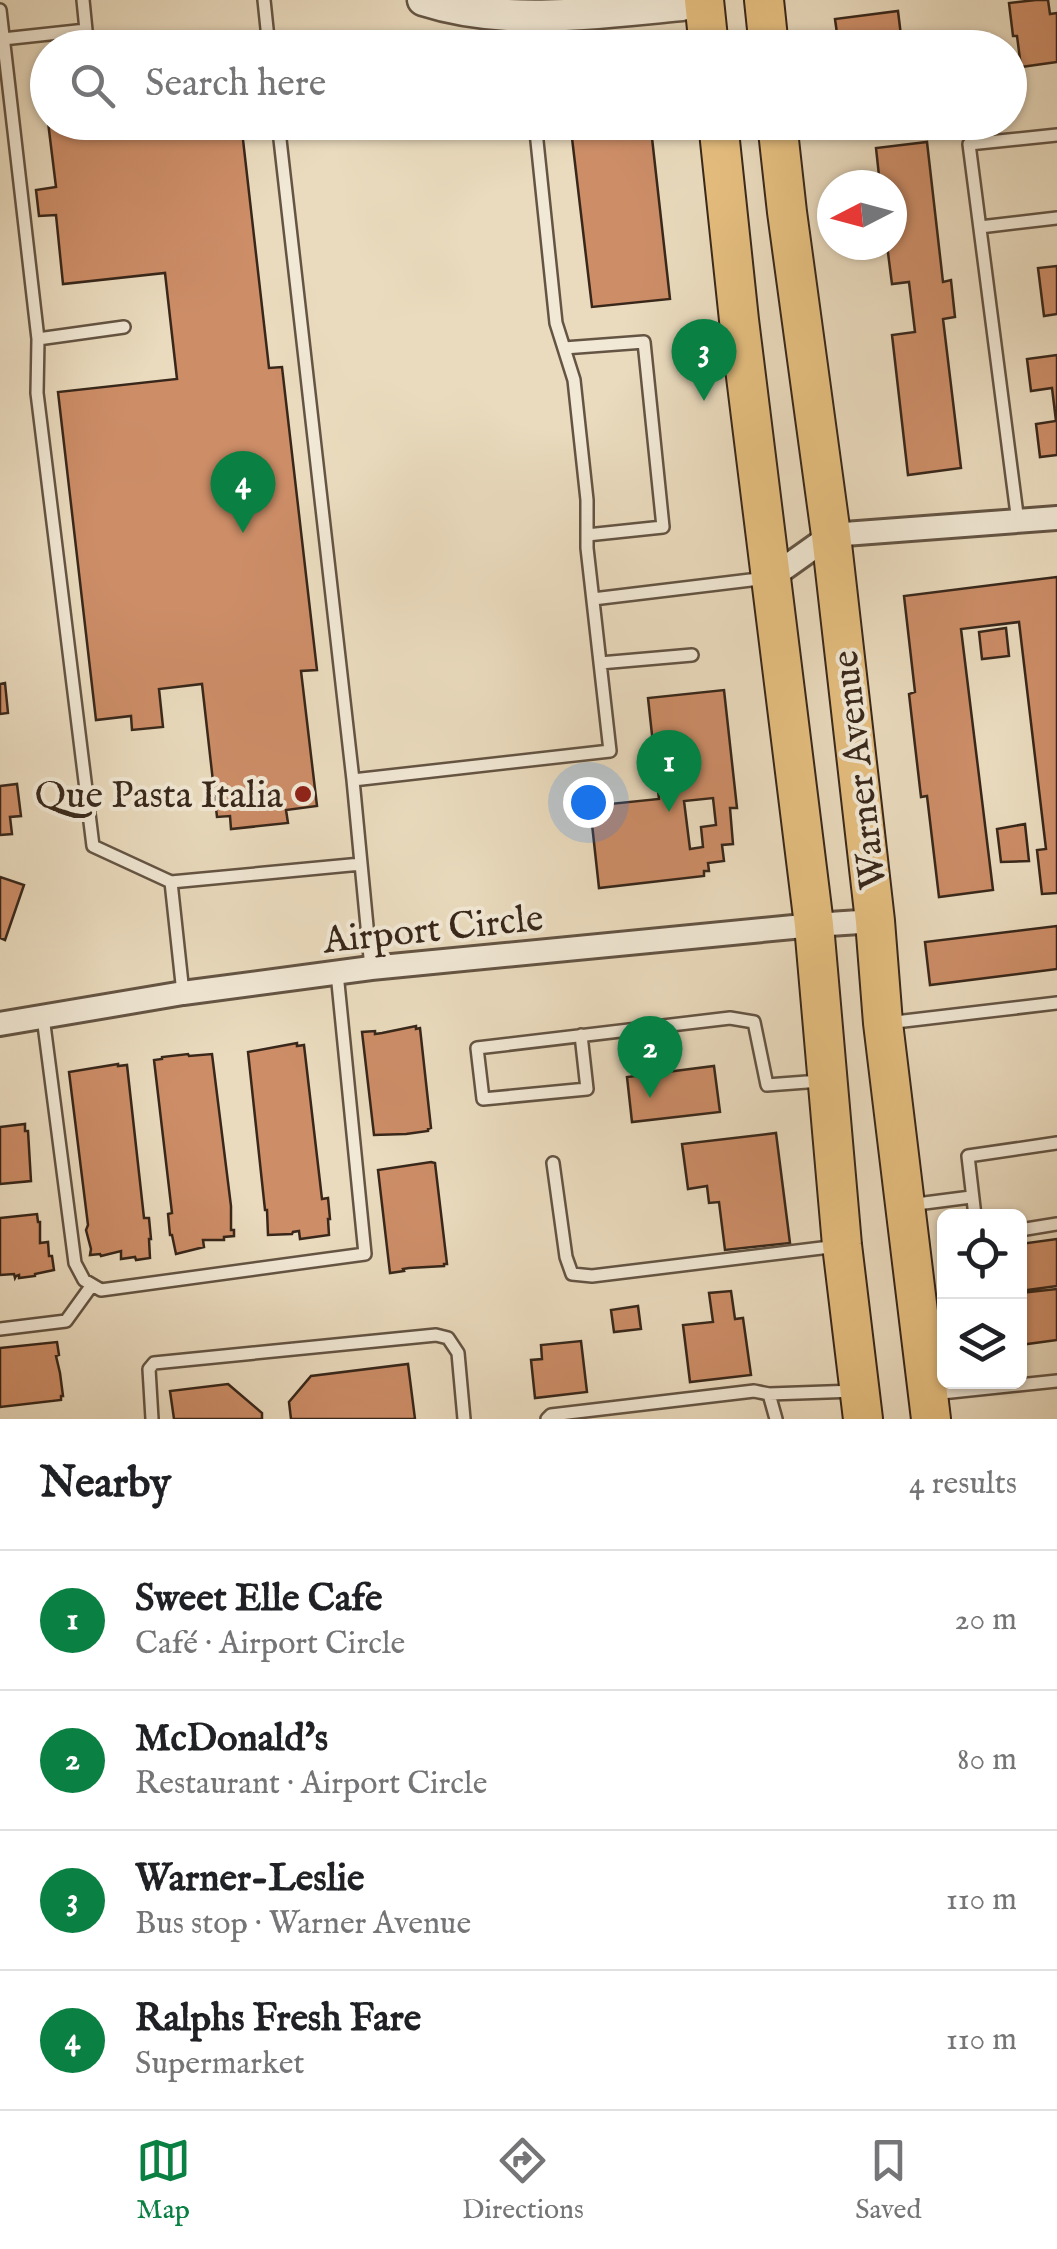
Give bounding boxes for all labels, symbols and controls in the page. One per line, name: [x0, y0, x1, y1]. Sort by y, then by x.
search box: [30, 30, 1027, 140]
icon: search: [65, 58, 120, 113]
text: Search here: [145, 61, 326, 109]
north arrow: [817, 170, 907, 260]
pin: 3: [672, 318, 736, 401]
pin: 4: [210, 450, 276, 533]
street label: Warner Avenue: [823, 647, 899, 892]
pin: 1: [636, 730, 702, 812]
place label: Que Pasta Italia: [35, 773, 284, 821]
your location: [563, 777, 614, 828]
marker: Que Pasta Italia: [292, 783, 314, 805]
street label: Airport Circle: [320, 896, 546, 967]
pin: 2: [618, 1016, 682, 1098]
map controls: [937, 1209, 1027, 1389]
button: locate: [937, 1209, 1027, 1299]
button: layers: [937, 1299, 1027, 1389]
text: Nearby: [40, 1458, 171, 1511]
text: 4 results: [909, 1464, 1017, 1505]
text: Sweet Elle Cafe: [135, 1576, 382, 1624]
text: 1: [67, 1600, 78, 1641]
text: 20 m: [955, 1600, 1017, 1641]
text: Café · Airport Circle: [135, 1624, 405, 1665]
text: McDonald's: [135, 1716, 328, 1764]
text: 2: [65, 1740, 80, 1781]
text: 80 m: [957, 1740, 1017, 1781]
text: Restaurant · Airport Circle: [135, 1764, 487, 1805]
text: Warner-Leslie: [135, 1856, 365, 1904]
text: 3: [67, 1880, 78, 1921]
text: 110 m: [946, 1880, 1017, 1921]
text: Bus stop · Warner Avenue: [135, 1904, 471, 1945]
text: Ralphs Fresh Fare: [135, 1996, 421, 2044]
text: 4: [65, 2020, 80, 2061]
text: 110 m: [946, 2020, 1017, 2061]
text: Supermarket: [135, 2044, 305, 2085]
tab: Map: [136, 2133, 191, 2228]
tab: Directions: [462, 2133, 584, 2228]
tab: Saved: [855, 2133, 921, 2228]

